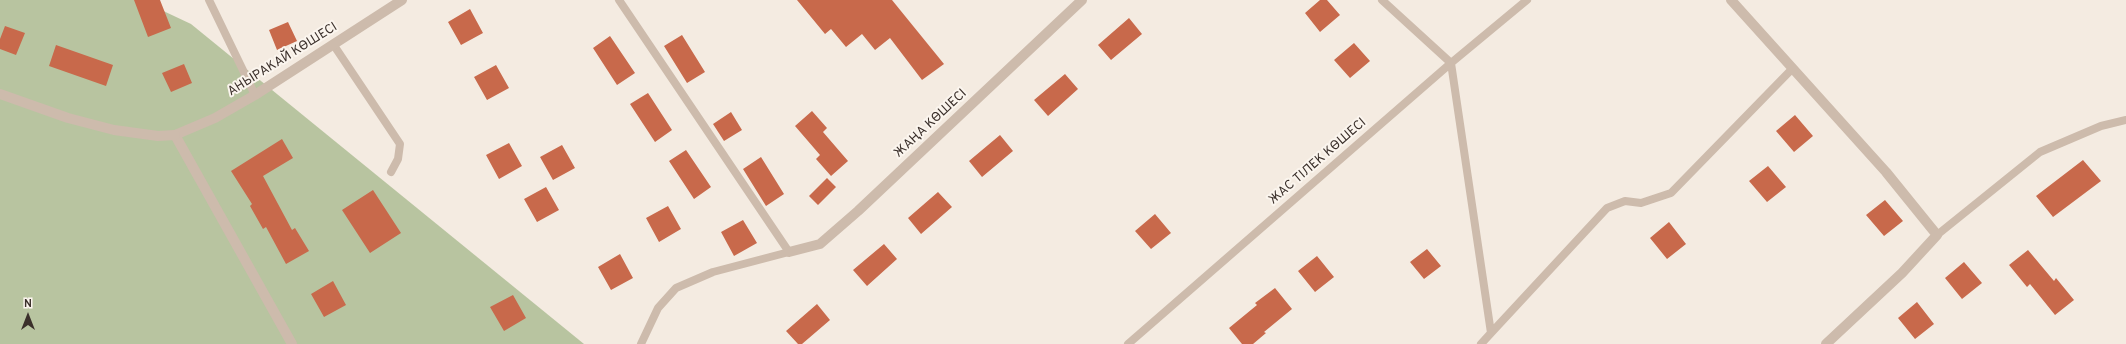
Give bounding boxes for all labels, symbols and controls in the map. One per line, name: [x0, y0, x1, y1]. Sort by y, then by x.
street label: АНЫРАКАЙ КӨШЕСІ: [225, 20, 341, 100]
street label: ЖАҢА КӨШЕСІ: [891, 86, 971, 162]
street label: ЖАС ТІЛЕК КӨШЕСІ: [1266, 115, 1370, 209]
north arrow: [8, 296, 48, 336]
text: N: [24, 297, 32, 311]

